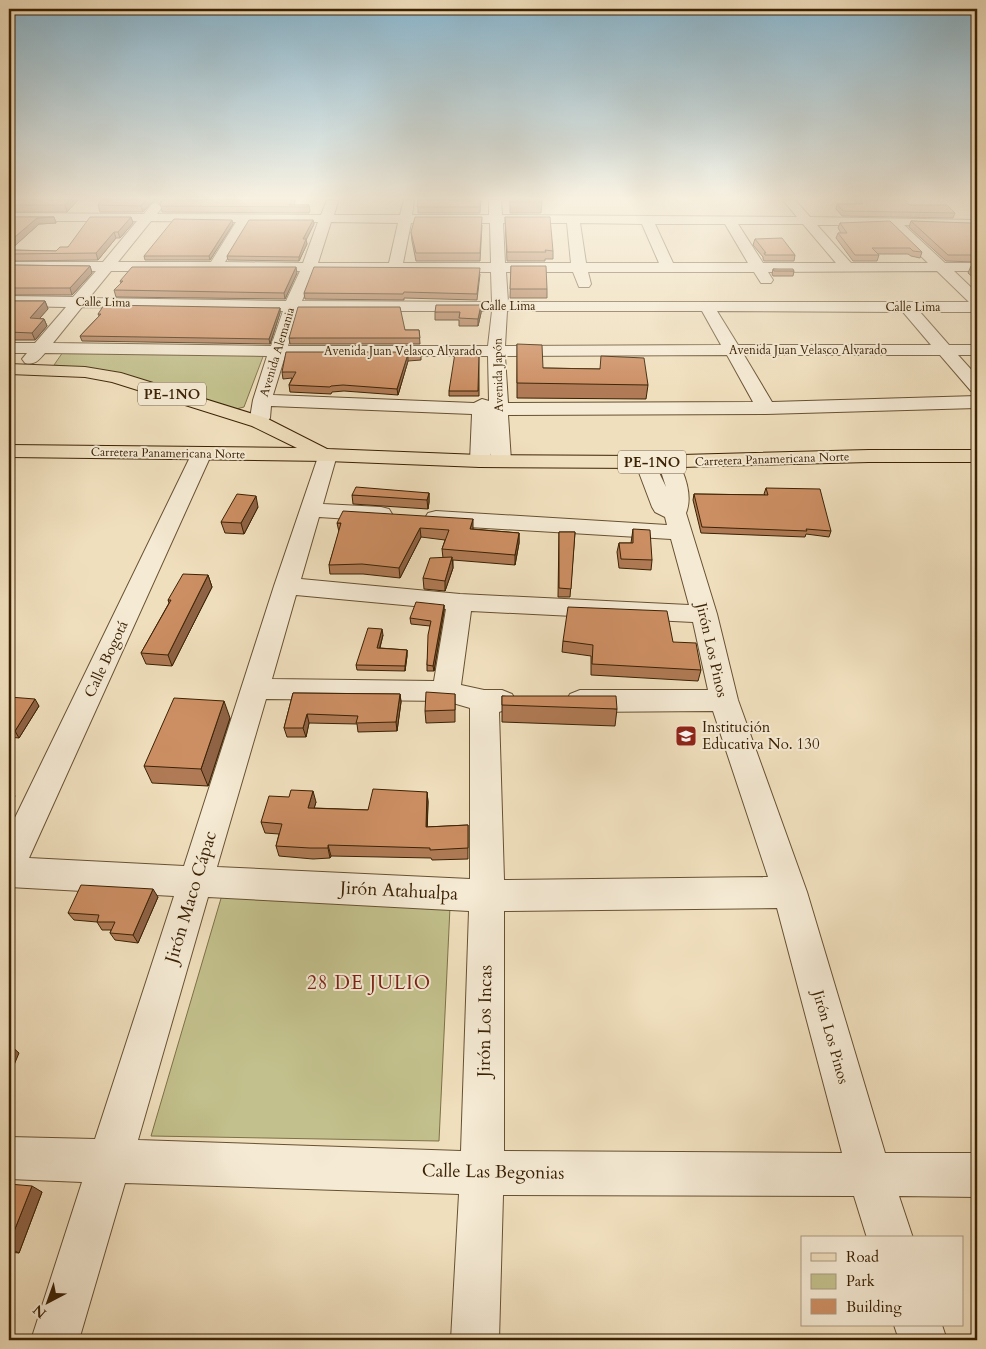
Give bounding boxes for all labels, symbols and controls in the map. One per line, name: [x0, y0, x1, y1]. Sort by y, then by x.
street label: Calle Lima: [75, 294, 132, 310]
street label: Calle Lima: [480, 298, 536, 314]
street label: Calle Lima: [885, 299, 941, 315]
street label: Avenida Alemania: [256, 305, 298, 399]
street label: Avenida Japón: [489, 338, 507, 412]
street label: Avenida Juan Velasco Alvarado: [729, 342, 887, 358]
street label: Avenida Juan Velasco Alvarado: [324, 343, 482, 359]
road number: PE-1NO: [138, 382, 206, 406]
street label: Carretera Panamericana Norte: [91, 444, 245, 462]
street label: Carretera Panamericana Norte: [695, 448, 849, 470]
road number: PE-1NO: [618, 451, 686, 474]
street label: Jirón Los Pinos: [691, 599, 733, 699]
street label: Calle Bogotá: [80, 617, 133, 701]
place label: Institución Educativa No. 130: [702, 717, 820, 754]
school or university icon: Institución Educativa No. 130: [674, 724, 698, 748]
street label: Jirón Maco Cápac: [158, 828, 223, 969]
street label: Jirón Atahualpa: [336, 875, 459, 907]
street label: Jirón Los Incas: [471, 965, 498, 1080]
district label: 28 DE JULIO: [307, 970, 431, 996]
street label: Jirón Los Pinos: [808, 986, 854, 1086]
street label: Calle Las Begonias: [422, 1158, 564, 1186]
legend: [801, 1236, 964, 1326]
text: Road: [846, 1247, 879, 1267]
text: Park: [846, 1271, 875, 1291]
north arrow: [22, 1276, 72, 1326]
text: Building: [846, 1297, 902, 1317]
text: N: [29, 1300, 51, 1323]

